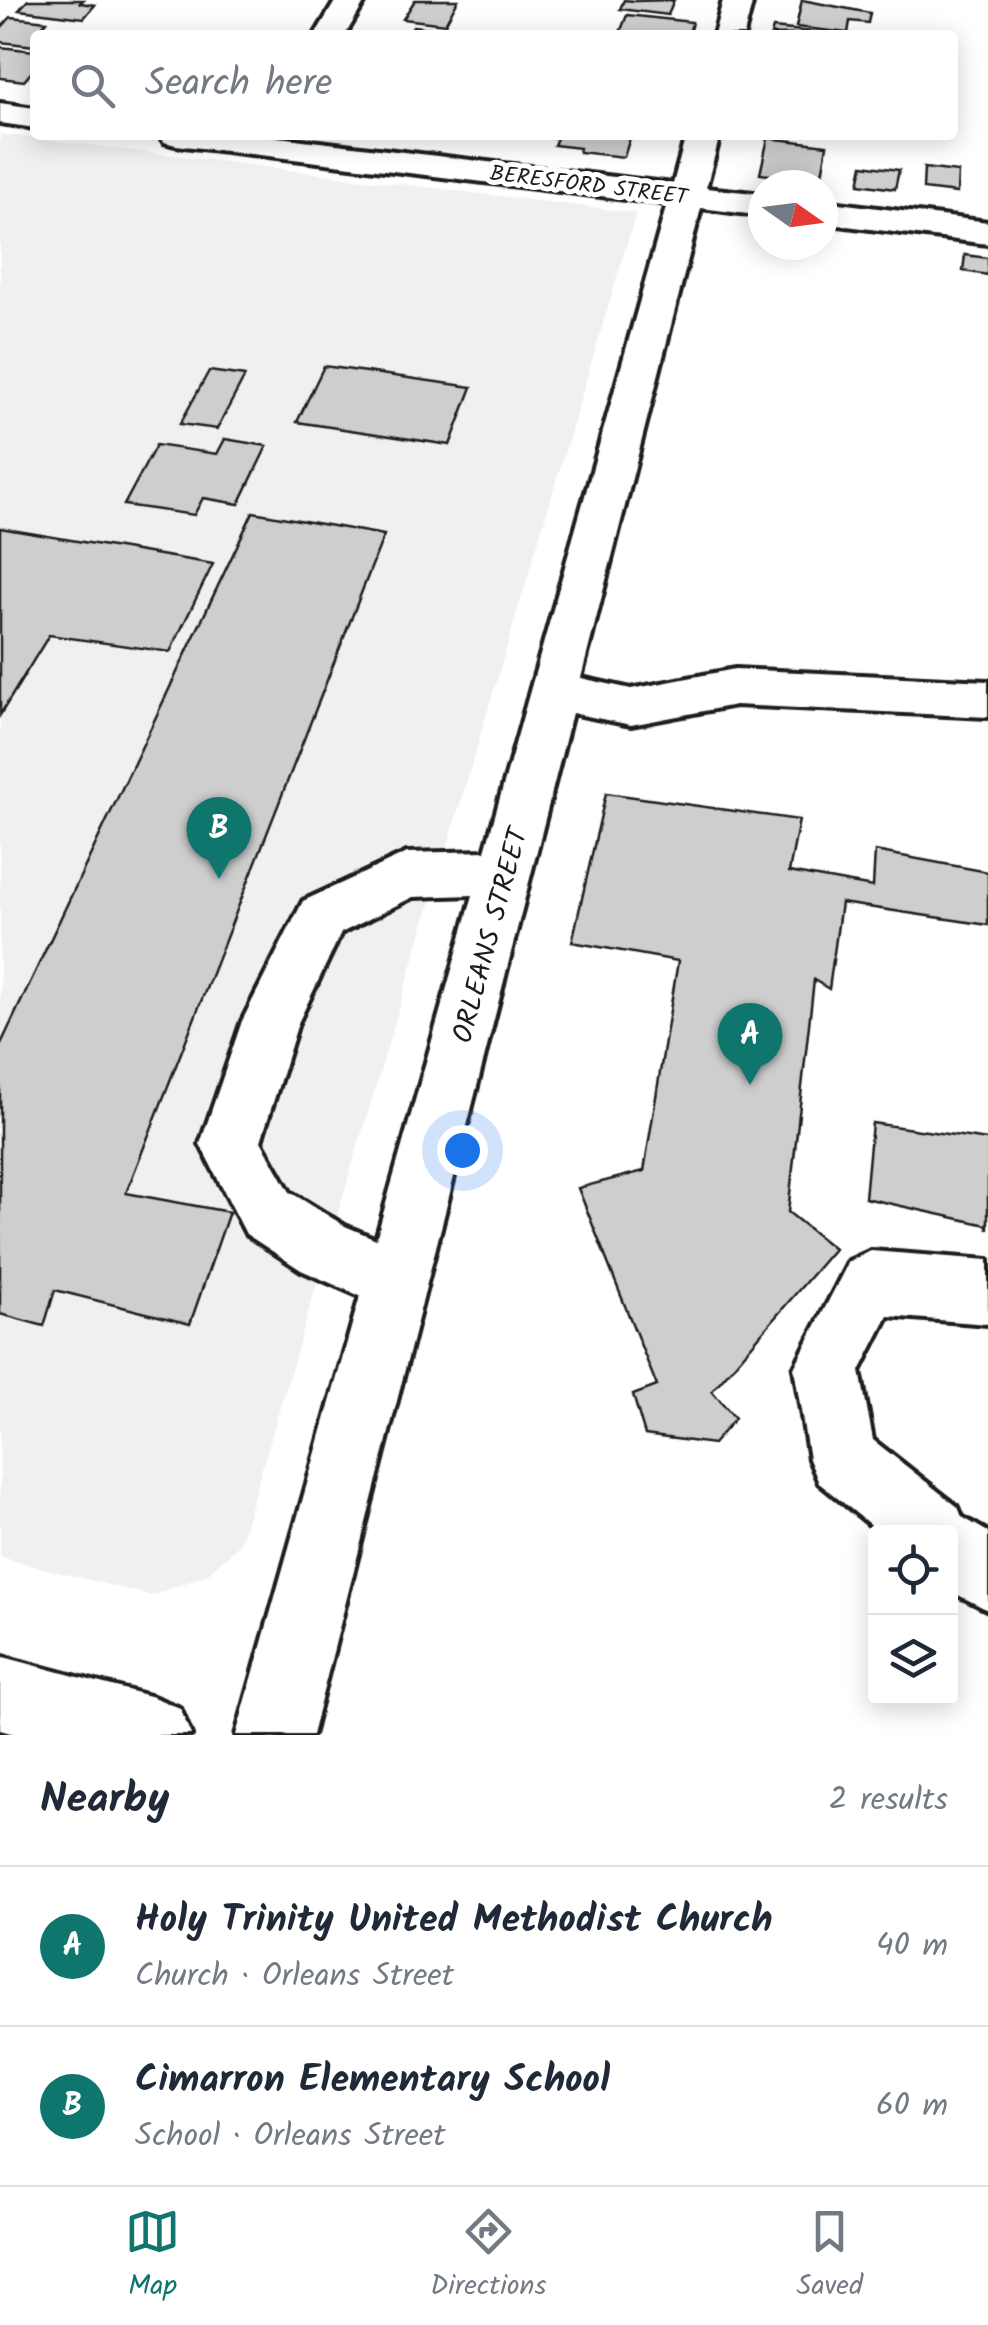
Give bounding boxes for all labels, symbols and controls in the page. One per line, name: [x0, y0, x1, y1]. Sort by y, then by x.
search box: [30, 30, 958, 140]
text: Search here: [145, 55, 332, 115]
icon: search: [65, 58, 120, 113]
street label: BERESFORD STREET: [488, 157, 692, 216]
north arrow: [748, 170, 838, 260]
pin: B: [186, 796, 252, 879]
street label: ORLEANS STREET: [441, 821, 542, 1048]
pin: A: [718, 1002, 782, 1085]
your location: [437, 1125, 488, 1176]
map controls: [868, 1525, 958, 1705]
button: locate: [868, 1525, 958, 1615]
button: layers: [868, 1615, 958, 1705]
text: Nearby: [40, 1767, 169, 1834]
text: 2 results: [829, 1775, 948, 1826]
text: Holy Trinity United Methodist Church: [135, 1891, 773, 1951]
text: A: [62, 1921, 83, 1972]
text: 40 m: [876, 1921, 948, 1972]
text: Church · Orleans Street: [135, 1951, 454, 2002]
text: Cimarron Elementary School: [135, 2051, 610, 2111]
text: B: [63, 2081, 82, 2132]
text: 60 m: [876, 2081, 948, 2132]
text: School · Orleans Street: [135, 2111, 446, 2162]
tab: Map: [125, 2204, 180, 2309]
tab: Directions: [430, 2204, 546, 2309]
tab: Saved: [797, 2204, 863, 2309]

